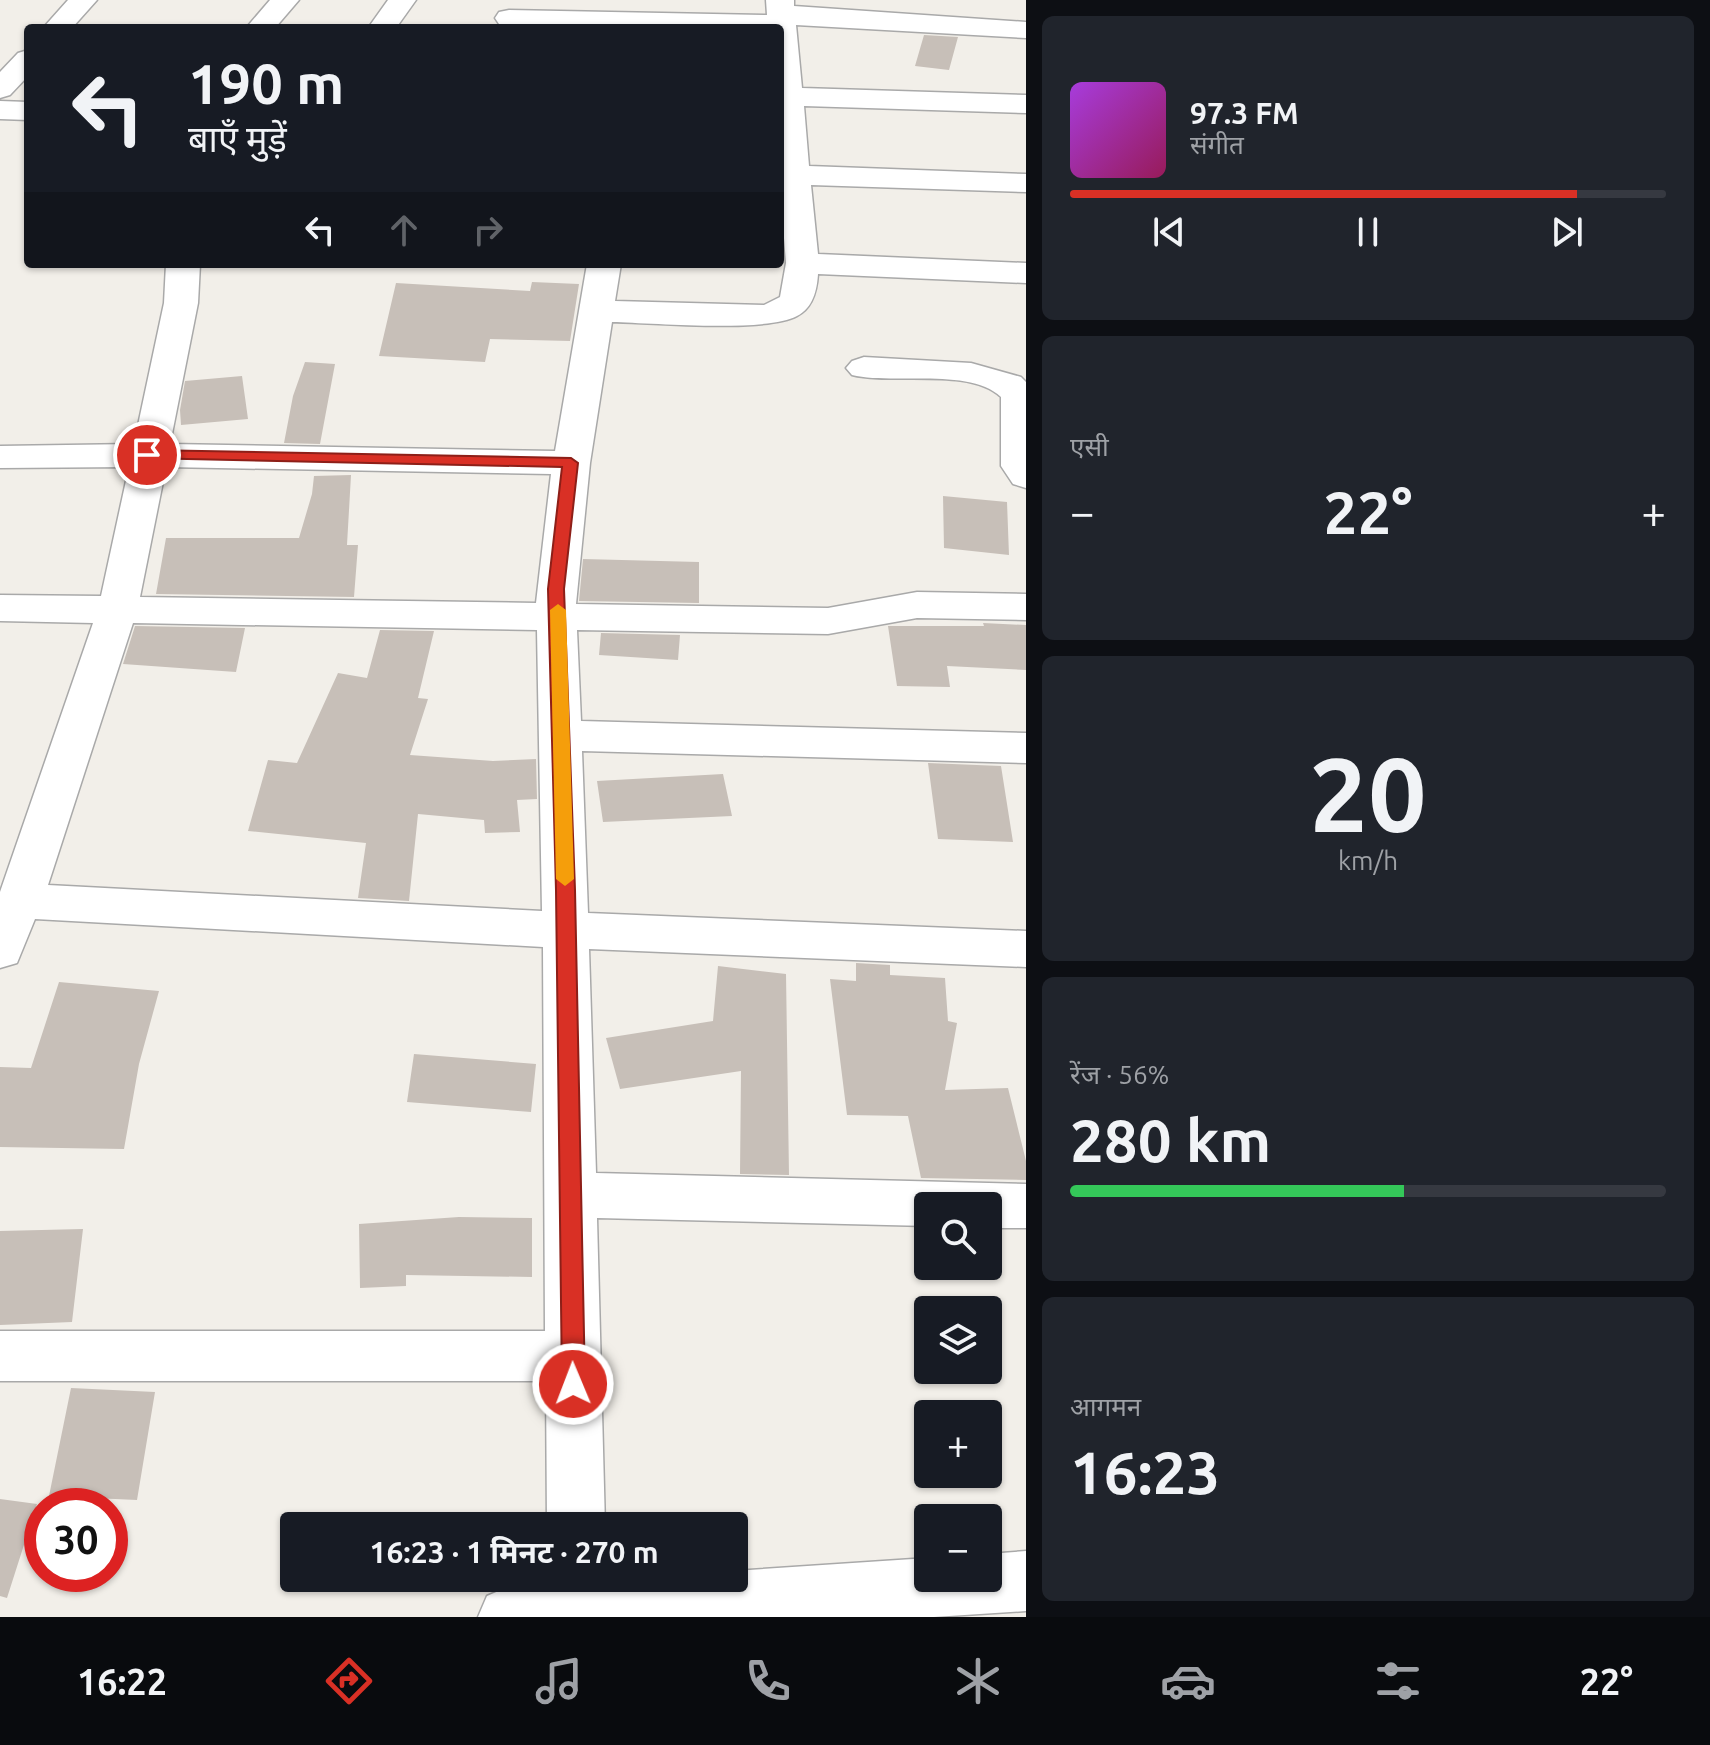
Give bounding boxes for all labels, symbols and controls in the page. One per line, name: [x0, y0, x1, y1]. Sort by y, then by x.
text: 190 m: [188, 52, 344, 115]
icon: left: [56, 56, 160, 160]
text: 97.3 FM: [1190, 96, 1299, 130]
text: बाएँ मुड़ें: [188, 118, 287, 159]
text: संगीत: [1190, 130, 1244, 159]
icon: left: [298, 208, 342, 252]
icon: ahead: [382, 208, 426, 252]
icon: right: [466, 208, 510, 252]
icon: previous: [1147, 210, 1191, 254]
icon: pause: [1346, 210, 1390, 254]
icon: next: [1545, 210, 1589, 254]
pin: [113, 421, 181, 489]
text: एसी: [1070, 432, 1109, 461]
icon: arrive: [125, 433, 169, 477]
text: 22°: [1324, 478, 1412, 545]
text: −: [1070, 487, 1095, 536]
text: +: [1641, 487, 1666, 536]
text: 20: [1309, 735, 1427, 852]
text: km/h: [1338, 846, 1398, 875]
text: रेंज · 56%: [1070, 1060, 1169, 1089]
text: 280 km: [1070, 1106, 1271, 1173]
map controls: [914, 1192, 1002, 1592]
button: search: [914, 1192, 1002, 1280]
button: layers: [914, 1296, 1002, 1384]
position arrow: [531, 1342, 615, 1426]
text: आगमन: [1070, 1392, 1141, 1421]
button: +: [914, 1400, 1002, 1488]
text: 16:23: [1070, 1438, 1220, 1505]
speed limit sign: 30: [24, 1488, 128, 1592]
button: −: [914, 1504, 1002, 1592]
text: 16:23 · 1 मिनट · 270 m: [370, 1535, 659, 1569]
icon: directions: [321, 1653, 377, 1709]
icon: music: [531, 1653, 587, 1709]
icon: phone: [740, 1653, 796, 1709]
icon: climate: [950, 1653, 1006, 1709]
icon: car: [1160, 1653, 1216, 1709]
icon: filters: [1370, 1653, 1426, 1709]
text: 16:22: [77, 1661, 167, 1702]
text: 22°: [1580, 1661, 1633, 1702]

